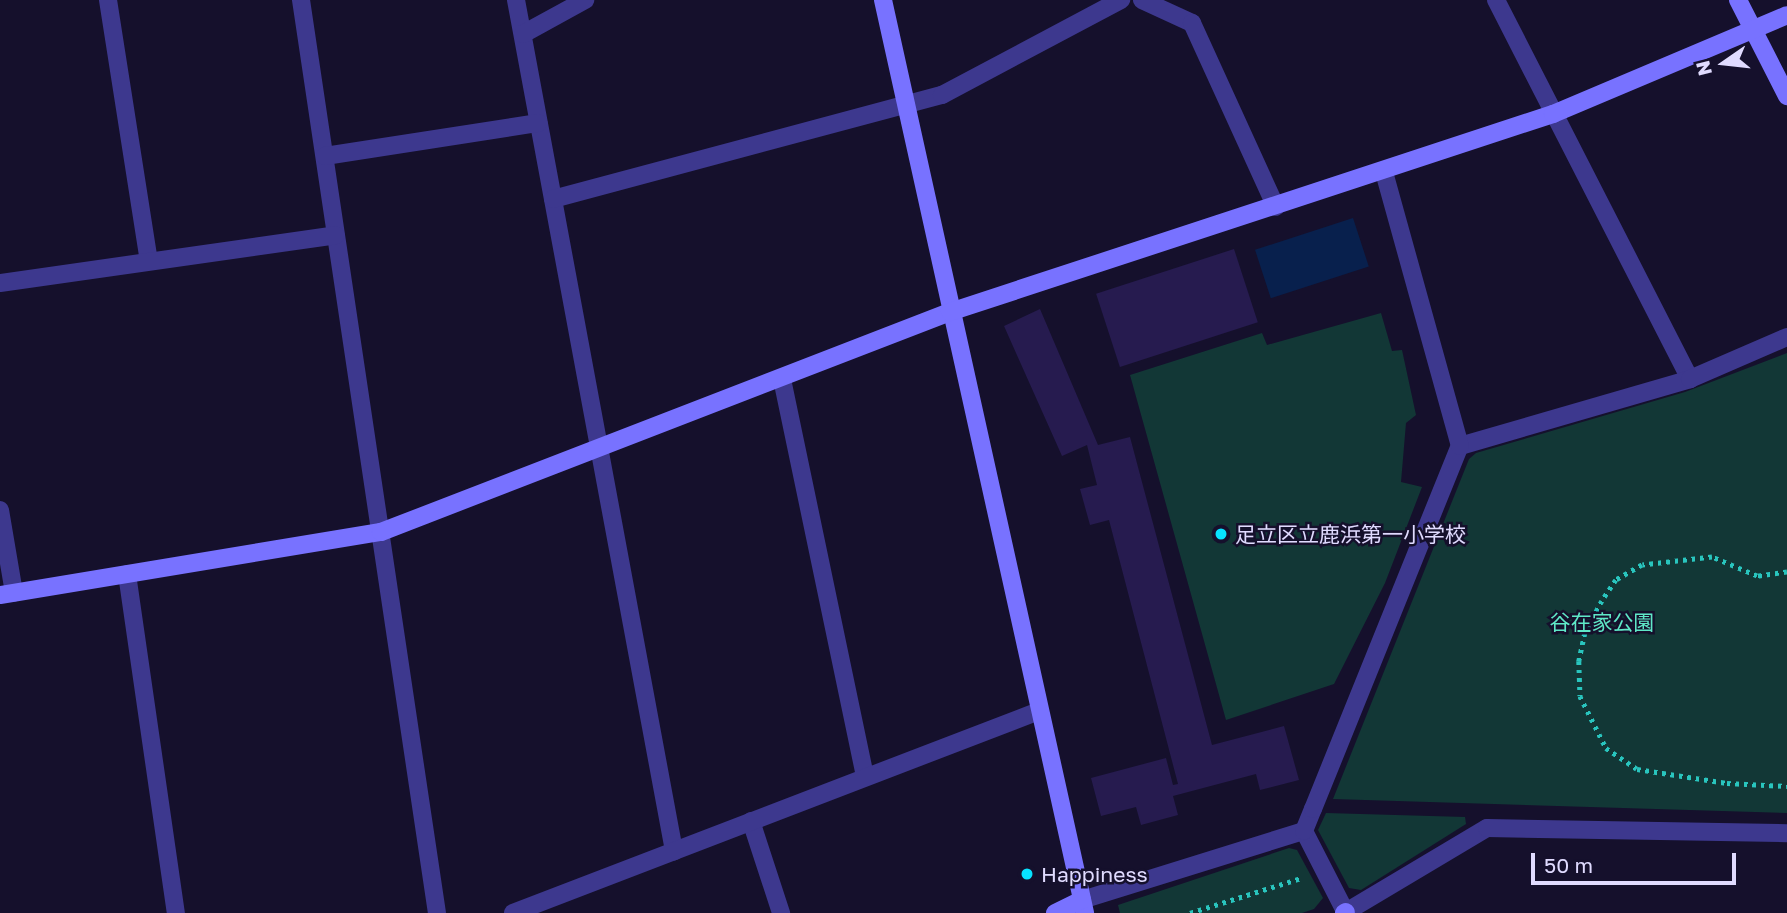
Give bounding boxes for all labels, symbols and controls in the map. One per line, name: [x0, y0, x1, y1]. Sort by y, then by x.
north arrow: [1689, 28, 1759, 98]
text: N: [1690, 58, 1716, 78]
place label: 足立区立鹿浜第一小学校: [1235, 521, 1466, 547]
marker: 足立区立鹿浜第一小学校: [1213, 526, 1229, 542]
park label: 谷在家公園: [1550, 609, 1654, 635]
scale bar: [1535, 839, 1740, 883]
text: 50 m: [1544, 852, 1593, 878]
place label: Happiness: [1041, 861, 1148, 887]
marker: Happiness: [1019, 866, 1035, 882]

